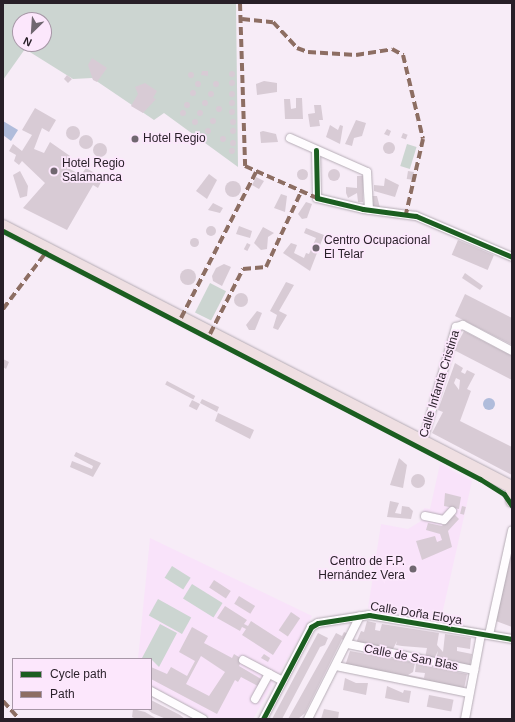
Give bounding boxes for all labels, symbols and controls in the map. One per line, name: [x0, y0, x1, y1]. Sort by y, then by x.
north arrow: [12, 12, 52, 52]
text: N: [21, 35, 33, 49]
place label: Hotel Regio: [143, 132, 206, 146]
marker: Hotel Regio: [130, 134, 140, 144]
place label: Hotel Regio Salamanca: [62, 157, 125, 185]
marker: Hotel Regio Salamanca: [49, 166, 59, 176]
place label: Centro Ocupacional El Telar: [324, 234, 430, 262]
marker: Centro Ocupacional El Telar: [311, 243, 321, 253]
street label: Calle Infanta Cristina: [417, 329, 463, 439]
place label: Centro de F.P. Hernández Vera: [318, 555, 405, 583]
marker: Centro de F.P. Hernández Vera: [408, 564, 418, 574]
street label: Calle Doña Eloya: [369, 600, 463, 628]
street label: Calle de San Blas: [363, 642, 459, 674]
legend: [12, 658, 152, 710]
text: Cycle path: [50, 667, 107, 681]
text: Path: [50, 687, 75, 701]

